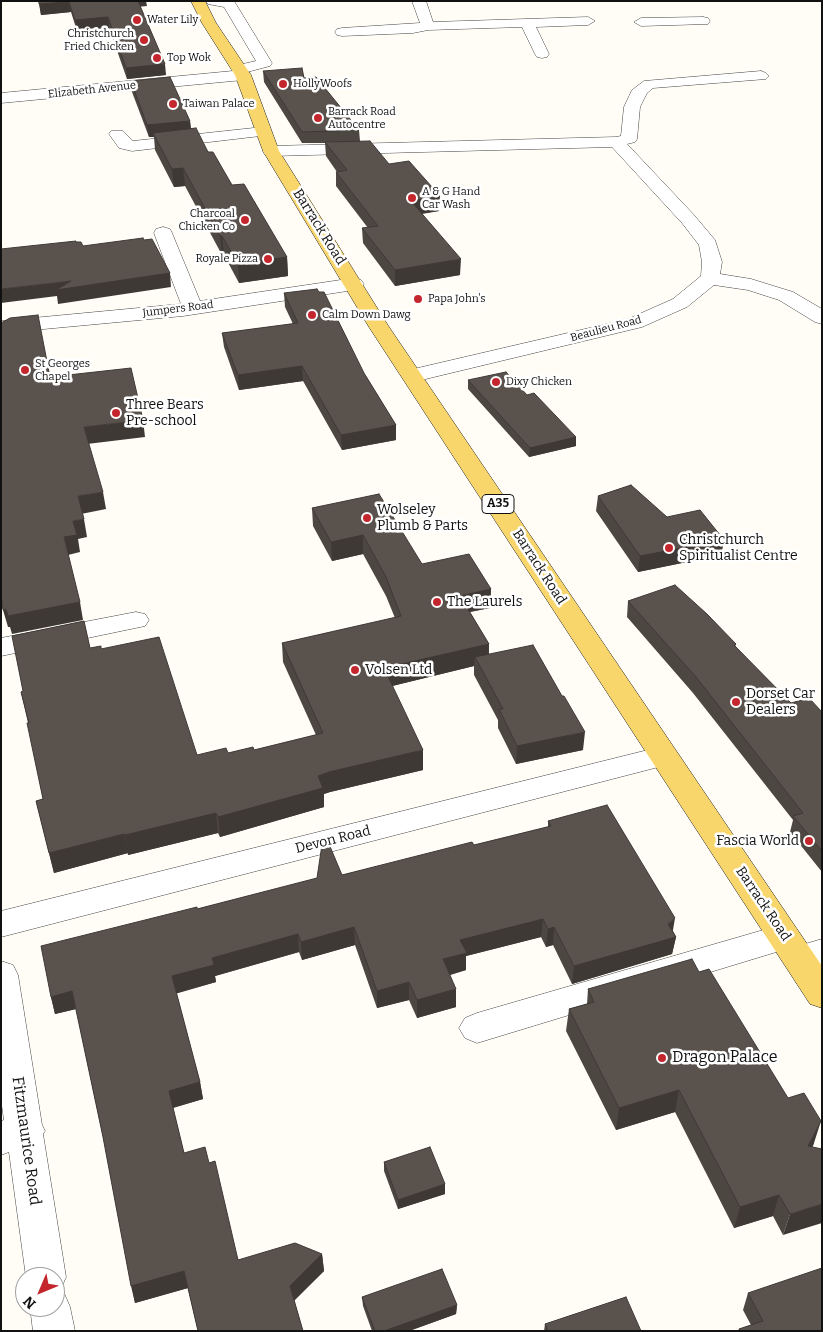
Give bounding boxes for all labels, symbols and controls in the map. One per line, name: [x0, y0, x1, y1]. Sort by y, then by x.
place label: Water Lily: [147, 13, 198, 27]
marker: Water Lily: [131, 14, 143, 26]
place label: Christchurch Fried Chicken: [64, 27, 134, 53]
marker: Christchurch Fried Chicken: [138, 34, 150, 46]
place label: Top Wok: [167, 51, 211, 65]
marker: Top Wok: [151, 52, 163, 64]
place label: HollyWoofs: [293, 77, 352, 91]
marker: HollyWoofs: [277, 78, 289, 90]
street label: Elizabeth Avenue: [47, 79, 137, 101]
place label: Taiwan Palace: [183, 97, 254, 111]
marker: Taiwan Palace: [167, 98, 179, 110]
place label: Barrack Road Autocentre: [328, 105, 396, 131]
marker: Barrack Road Autocentre: [312, 112, 324, 124]
place label: A & G Hand Car Wash: [422, 185, 480, 211]
street label: Barrack Road: [289, 186, 349, 268]
marker: A & G Hand Car Wash: [406, 192, 418, 204]
place label: Charcoal Chicken Co: [179, 207, 235, 233]
marker: Charcoal Chicken Co: [239, 214, 251, 226]
place label: Royale Pizza: [196, 252, 258, 266]
marker: Royale Pizza: [262, 253, 274, 265]
place label: Papa John's: [428, 292, 485, 306]
marker: Papa John's: [412, 293, 424, 305]
street label: Jumpers Road: [142, 298, 214, 320]
place label: Calm Down Dawg: [322, 308, 411, 322]
marker: Calm Down Dawg: [306, 309, 318, 321]
street label: Beaulieu Road: [569, 313, 643, 345]
place label: St Georges Chapel: [35, 357, 90, 383]
marker: St Georges Chapel: [19, 364, 31, 376]
place label: Dixy Chicken: [506, 375, 572, 389]
marker: Dixy Chicken: [490, 376, 502, 388]
place label: Three Bears Pre-school: [126, 397, 204, 430]
marker: Three Bears Pre-school: [110, 407, 122, 419]
road number: A35: [482, 494, 514, 514]
place label: Wolseley Plumb & Parts: [377, 502, 468, 534]
marker: Wolseley Plumb & Parts: [361, 512, 373, 524]
street label: Barrack Road: [508, 526, 570, 608]
place label: Christchurch Spiritualist Centre: [679, 532, 798, 564]
marker: Christchurch Spiritualist Centre: [663, 542, 675, 554]
place label: The Laurels: [447, 594, 522, 610]
marker: The Laurels: [431, 596, 443, 608]
place label: Volsen Ltd: [365, 662, 432, 678]
marker: Volsen Ltd: [349, 664, 361, 676]
place label: Dorset Car Dealers: [746, 686, 815, 719]
marker: Dorset Car Dealers: [730, 696, 742, 708]
street label: Devon Road: [294, 823, 372, 857]
place label: Fascia World: [716, 833, 799, 849]
marker: Fascia World: [803, 835, 815, 847]
street label: Barrack Road: [732, 864, 794, 944]
place label: Dragon Palace: [672, 1048, 777, 1068]
marker: Dragon Palace: [656, 1052, 668, 1064]
street label: Fitzmaurice Road: [7, 1075, 45, 1207]
north arrow: [15, 1267, 65, 1317]
text: N: [20, 1292, 40, 1312]

